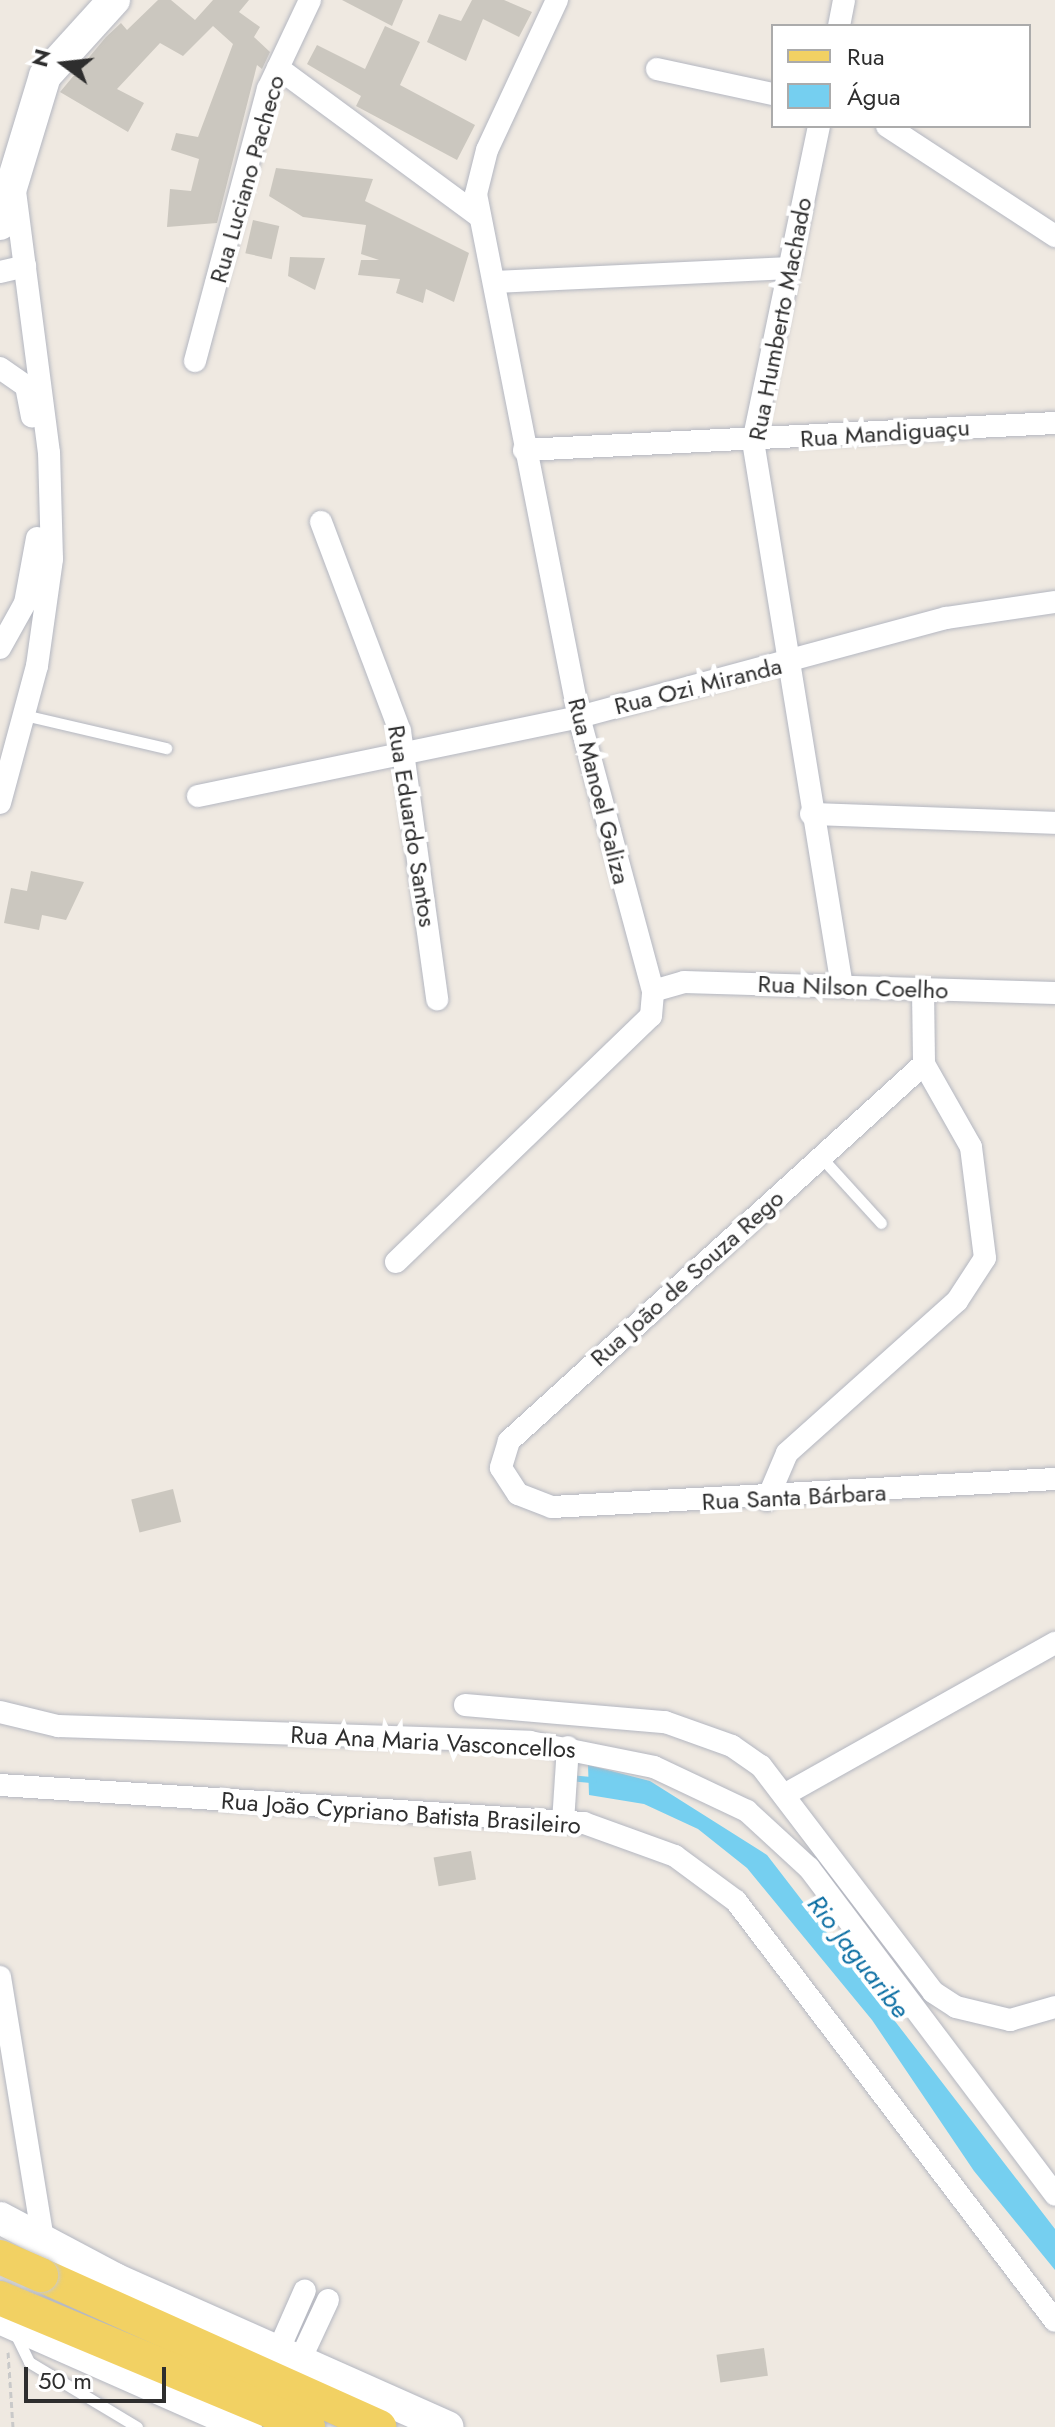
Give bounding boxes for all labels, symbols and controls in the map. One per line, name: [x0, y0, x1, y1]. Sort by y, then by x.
north arrow: [24, 24, 104, 104]
legend: [771, 24, 1031, 128]
text: Rua: [847, 39, 885, 74]
text: N: [23, 45, 59, 70]
street label: Rua Luciano Pacheco: [204, 72, 290, 286]
text: Água: [847, 79, 901, 114]
street label: Rua Humberto Machado: [742, 195, 818, 443]
street label: Rua Mandiguaçu: [799, 413, 971, 453]
street label: Rua Ozi Miranda: [611, 651, 785, 721]
street label: Rua Manoel Galiza: [562, 695, 636, 887]
street label: Rua Eduardo Santos: [382, 723, 442, 929]
street label: Rua Nilson Coelho: [757, 969, 949, 1005]
street label: Rua João de Souza Rego: [584, 1184, 790, 1372]
street label: Rua Santa Bárbara: [701, 1478, 887, 1516]
street label: Rua Ana Maria Vasconcellos: [290, 1720, 576, 1764]
street label: Rua João Cypriano Batista Brasileiro: [220, 1786, 582, 1840]
water label: Rio Jaguaribe: [800, 1889, 916, 2025]
scale bar: [28, 2351, 170, 2401]
text: 50 m: [38, 2363, 92, 2398]

